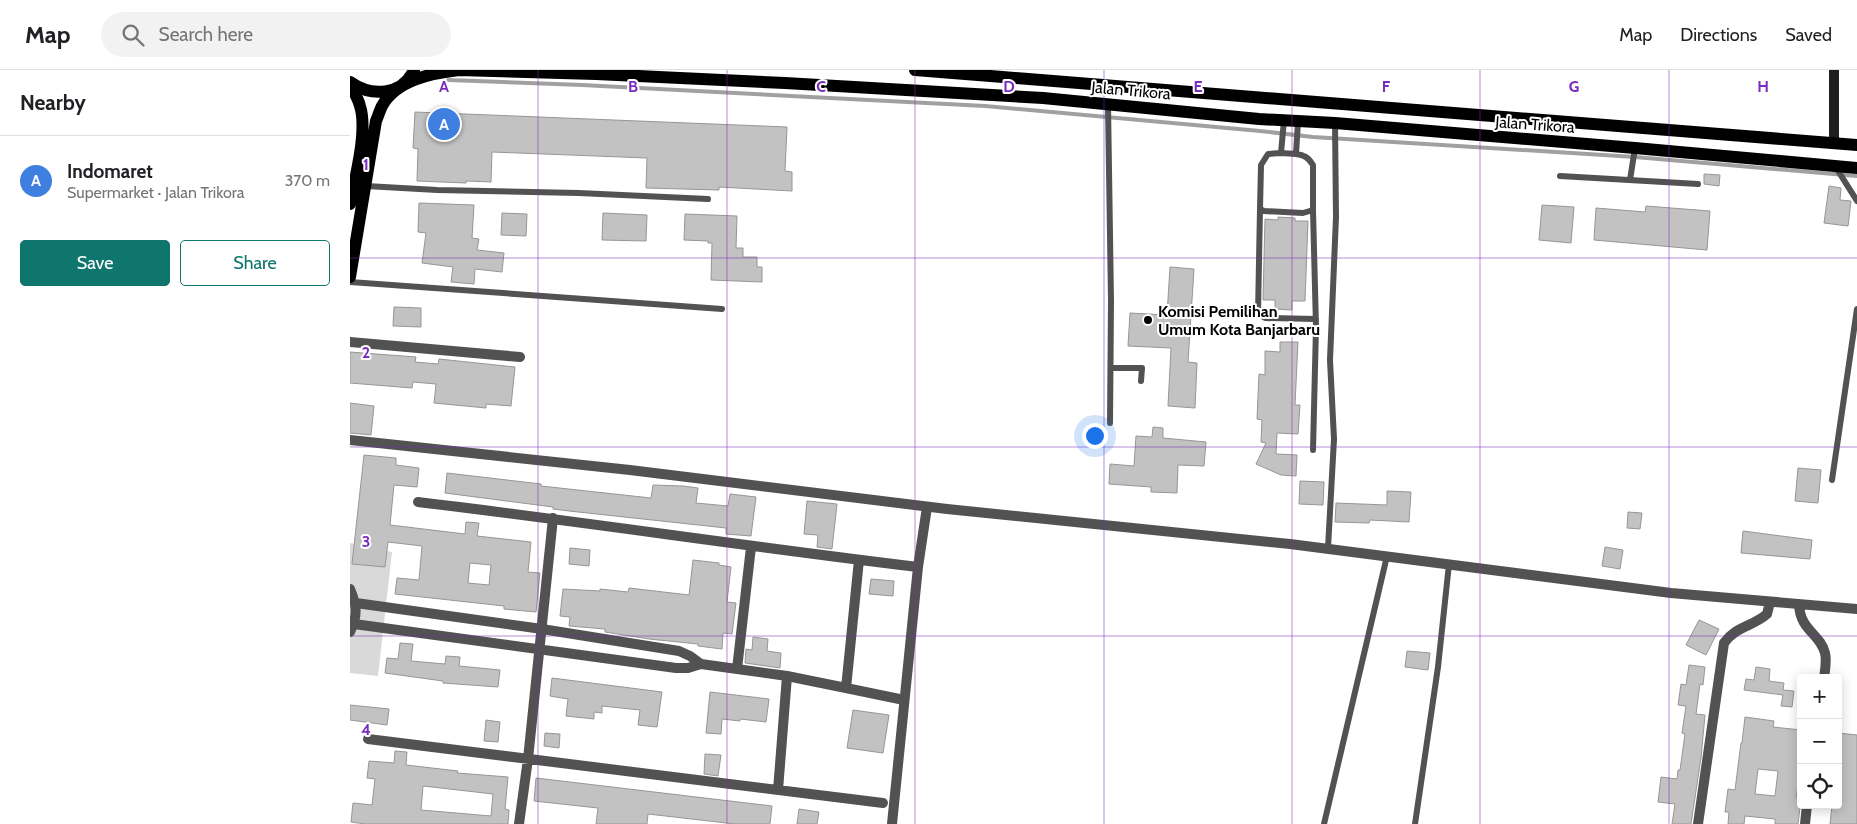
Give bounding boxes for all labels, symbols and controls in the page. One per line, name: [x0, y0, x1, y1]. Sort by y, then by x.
search box: [101, 12, 451, 57]
text: Map: [25, 20, 71, 49]
icon: search: [119, 21, 147, 49]
text: Search here: [159, 23, 253, 46]
text: Map: [1619, 24, 1652, 46]
text: Directions: [1680, 24, 1757, 46]
text: Saved: [1785, 24, 1832, 46]
text: A: [439, 77, 449, 96]
text: B: [628, 77, 638, 96]
text: C: [816, 77, 826, 96]
text: D: [1003, 77, 1015, 96]
street label: Jalan Trikora: [1090, 77, 1172, 103]
text: E: [1193, 77, 1203, 96]
text: F: [1382, 77, 1391, 96]
text: G: [1569, 77, 1579, 96]
text: H: [1757, 77, 1769, 96]
text: Nearby: [20, 90, 86, 115]
pin: A: [428, 105, 460, 143]
street label: Jalan Trikora: [1494, 112, 1576, 137]
text: 1: [363, 155, 369, 174]
text: Indomaret: [67, 160, 153, 183]
text: A: [31, 171, 41, 190]
text: 370 m: [285, 171, 330, 190]
text: Supermarket · Jalan Trikora: [67, 183, 244, 202]
button: Save: [20, 240, 170, 286]
button: Share: [180, 240, 330, 286]
place label: Komisi Pemilihan Umum Kota Banjarbaru: [1158, 302, 1320, 339]
marker: Komisi Pemilihan Umum Kota Banjarbaru: [1142, 314, 1154, 326]
text: 2: [362, 343, 370, 362]
your location: [1082, 423, 1108, 449]
text: 3: [362, 532, 370, 551]
map controls: [1797, 674, 1842, 809]
button: +: [1797, 674, 1842, 719]
button: −: [1797, 719, 1842, 764]
text: 4: [361, 720, 371, 739]
button: locate: [1797, 764, 1842, 809]

